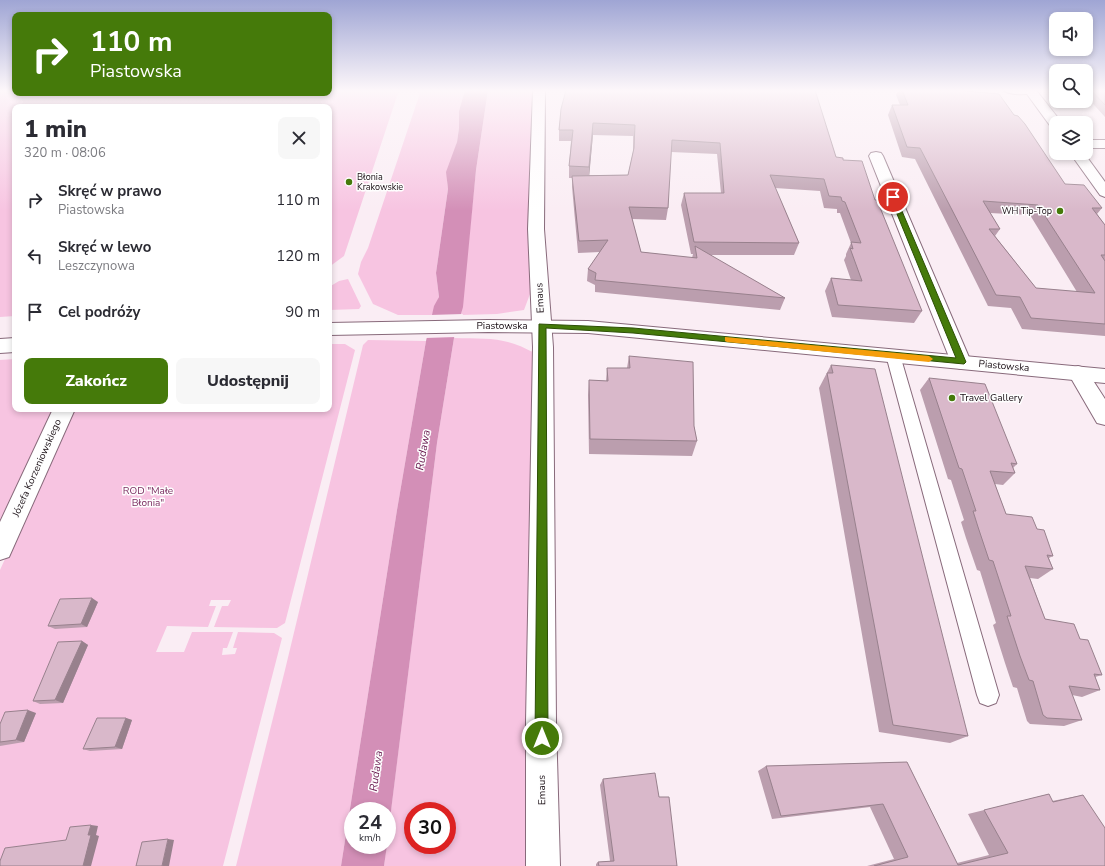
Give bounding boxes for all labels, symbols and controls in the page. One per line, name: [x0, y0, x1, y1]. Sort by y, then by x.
map controls: [1049, 12, 1093, 160]
button: sound: [1049, 12, 1093, 56]
text: 110 m: [90, 23, 173, 61]
icon: right: [24, 28, 76, 80]
text: Piastowska: [90, 59, 182, 83]
button: search: [1049, 64, 1093, 108]
text: 1 min: [24, 113, 87, 145]
button: layers: [1049, 116, 1093, 160]
button: close: [278, 117, 320, 159]
text: 320 m · 08:06: [24, 144, 106, 162]
place label: Błonia Krakowskie: [357, 171, 403, 193]
marker: Błonia Krakowskie: [344, 177, 354, 187]
pin: [876, 180, 910, 214]
text: Skręć w prawo: [58, 181, 162, 201]
icon: arrive: [882, 186, 904, 208]
icon: right: [24, 189, 46, 211]
text: 110 m: [276, 190, 320, 210]
text: Piastowska: [58, 201, 124, 219]
place label: WH Tip-Top: [1002, 205, 1052, 217]
marker: WH Tip-Top: [1055, 206, 1065, 216]
text: Skręć w lewo: [58, 237, 151, 257]
icon: left: [24, 245, 46, 267]
text: 120 m: [276, 246, 320, 266]
text: Leszczynowa: [58, 257, 135, 275]
street label: Emaus: [532, 282, 548, 313]
icon: arrive: [24, 301, 46, 323]
text: Cel podróży: [58, 302, 140, 322]
text: 90 m: [285, 302, 320, 322]
street label: Piastowska: [476, 319, 528, 333]
street label: Piastowska: [978, 357, 1030, 375]
button: Zakończ: [24, 358, 168, 404]
button: Udostępnij: [176, 358, 320, 404]
place label: Travel Gallery: [960, 391, 1024, 405]
marker: Travel Gallery: [947, 393, 957, 403]
street label: Józefa Korzeniowskiego: [9, 417, 65, 520]
water label: Rudawa: [412, 429, 434, 471]
park label: ROD "Małe Błonia": [123, 484, 173, 510]
position arrow: [521, 717, 563, 759]
water label: Rudawa: [366, 750, 386, 792]
street label: Emaus: [535, 775, 549, 805]
speed limit sign: 30: [404, 802, 456, 854]
text: 24: [358, 809, 382, 836]
text: km/h: [359, 831, 381, 845]

